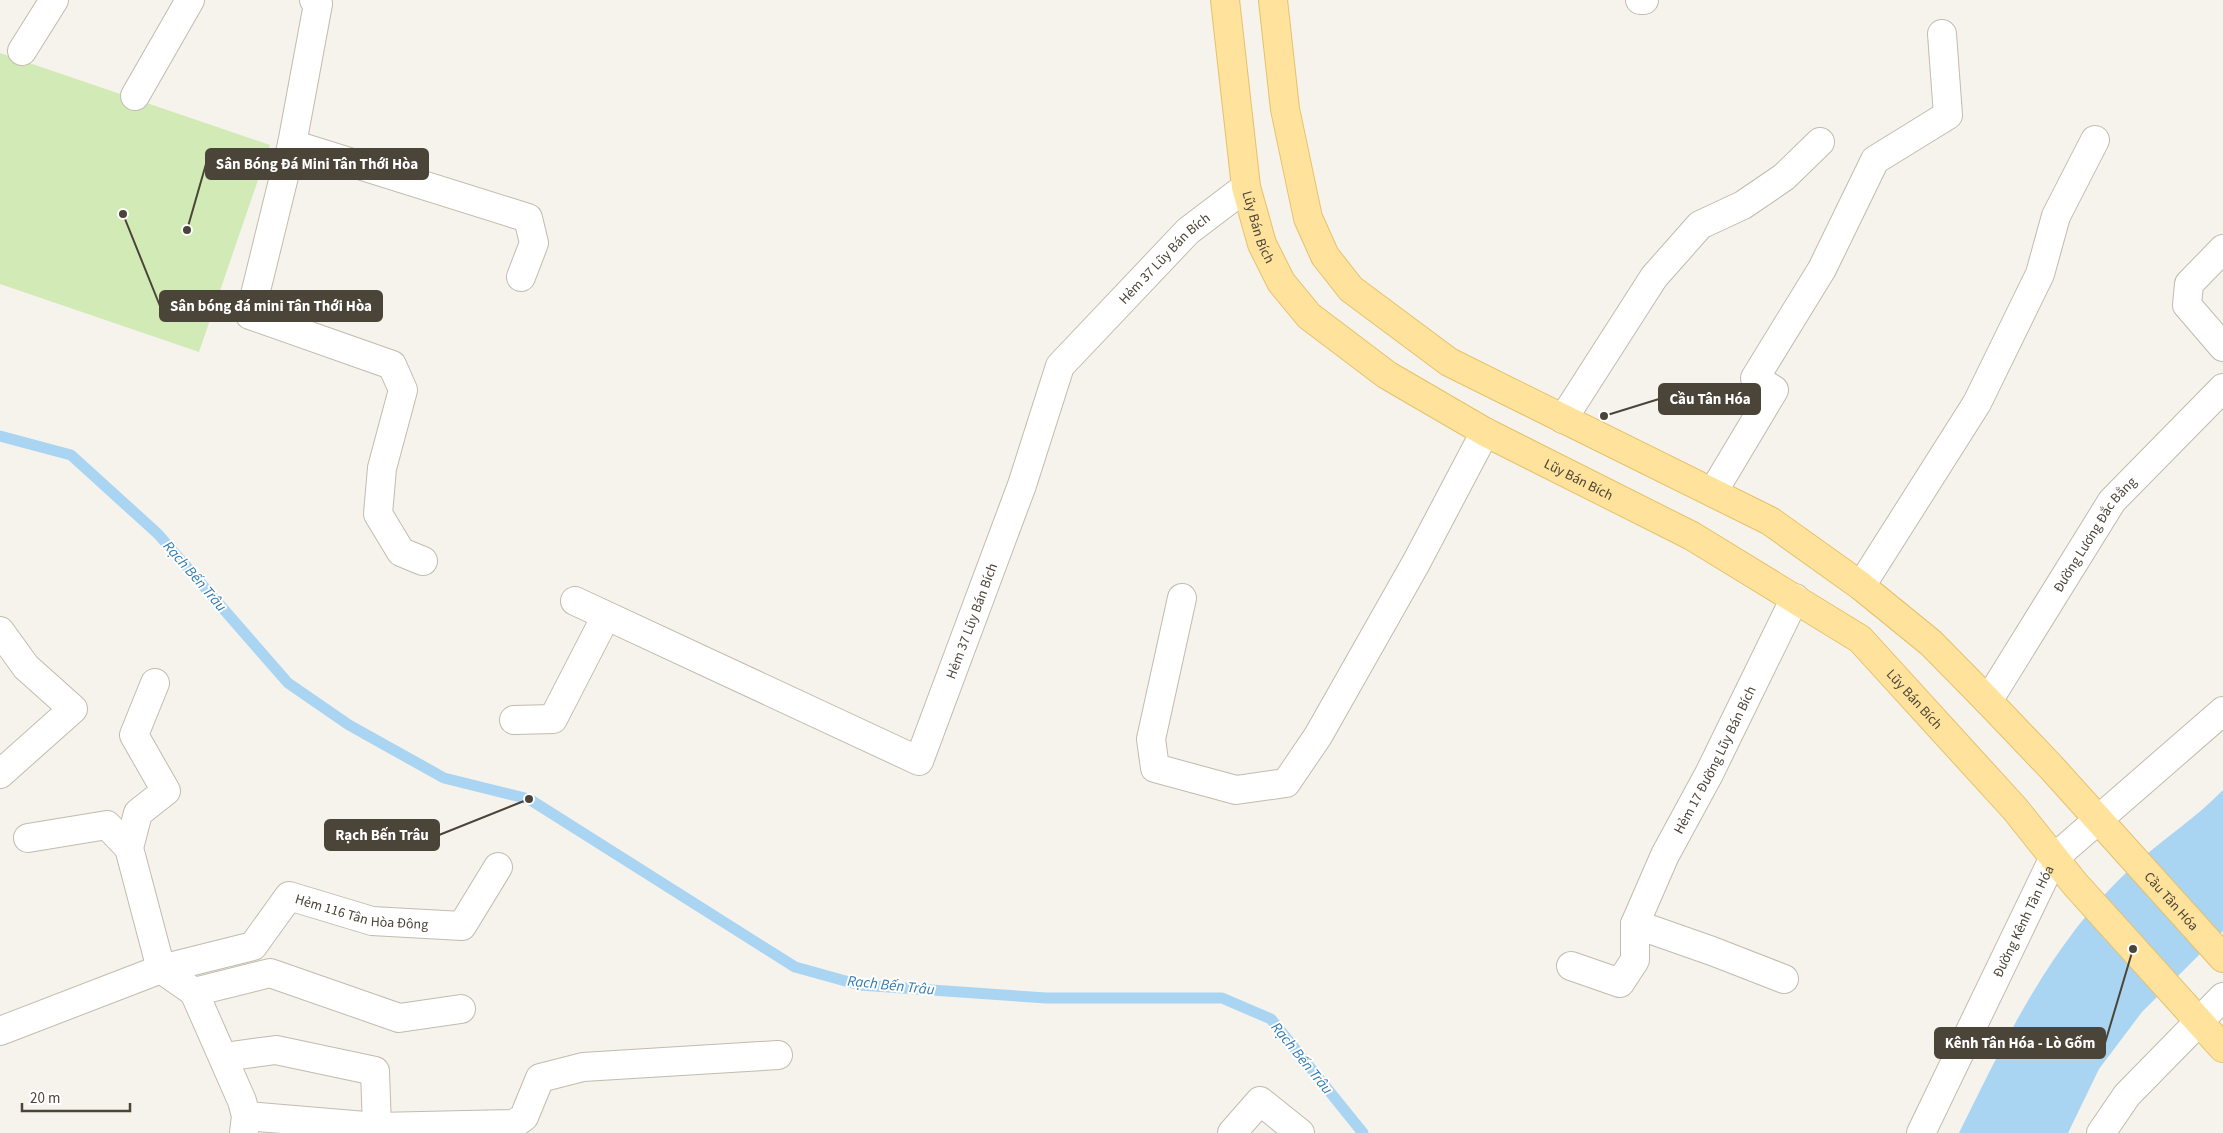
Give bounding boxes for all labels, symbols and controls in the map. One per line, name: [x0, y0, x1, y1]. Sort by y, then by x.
callout: Sân Bóng Đá Mini Tân Thới Hòa: [206, 149, 428, 179]
text: Sân Bóng Đá Mini Tân Thới Hòa: [216, 154, 418, 175]
street label: Lũy Bán Bích: [1237, 189, 1279, 267]
street label: Hẻm 37 Lũy Bán Bích: [1115, 209, 1215, 309]
callout: Sân bóng đá mini Tân Thới Hòa: [160, 291, 382, 321]
text: Sân bóng đá mini Tân Thới Hòa: [170, 296, 372, 317]
callout: Cầu Tân Hóa: [1659, 384, 1760, 414]
text: Cầu Tân Hóa: [1669, 389, 1751, 410]
street label: Lũy Bán Bích: [1540, 454, 1616, 506]
street label: Đường Lương Đắc Bằng: [2049, 473, 2141, 596]
water label: Rạch Bến Trâu: [158, 536, 231, 616]
street label: Hẻm 37 Lũy Bán Bích: [941, 560, 1003, 682]
street label: Lũy Bán Bích: [1881, 665, 1947, 734]
street label: Hẻm 17 Đường Lũy Bán Bích: [1669, 683, 1762, 838]
callout: Rạch Bến Trâu: [325, 820, 439, 850]
text: Rạch Bến Trâu: [335, 825, 429, 846]
street label: Đường Kênh Tân Hóa: [1988, 862, 2059, 981]
street label: Cầu Tân Hóa: [2139, 868, 2203, 935]
street label: Hẻm 116 Tân Hòa Đông: [293, 889, 429, 935]
water label: Rạch Bến Trâu: [846, 970, 936, 1001]
water label: Rạch Bến Trâu: [1266, 1018, 1337, 1099]
callout: Kênh Tân Hóa - Lò Gốm: [1935, 1028, 2105, 1058]
text: Kênh Tân Hóa - Lò Gốm: [1945, 1033, 2095, 1054]
scale bar: [22, 1080, 130, 1112]
text: 20 m: [30, 1088, 60, 1109]

